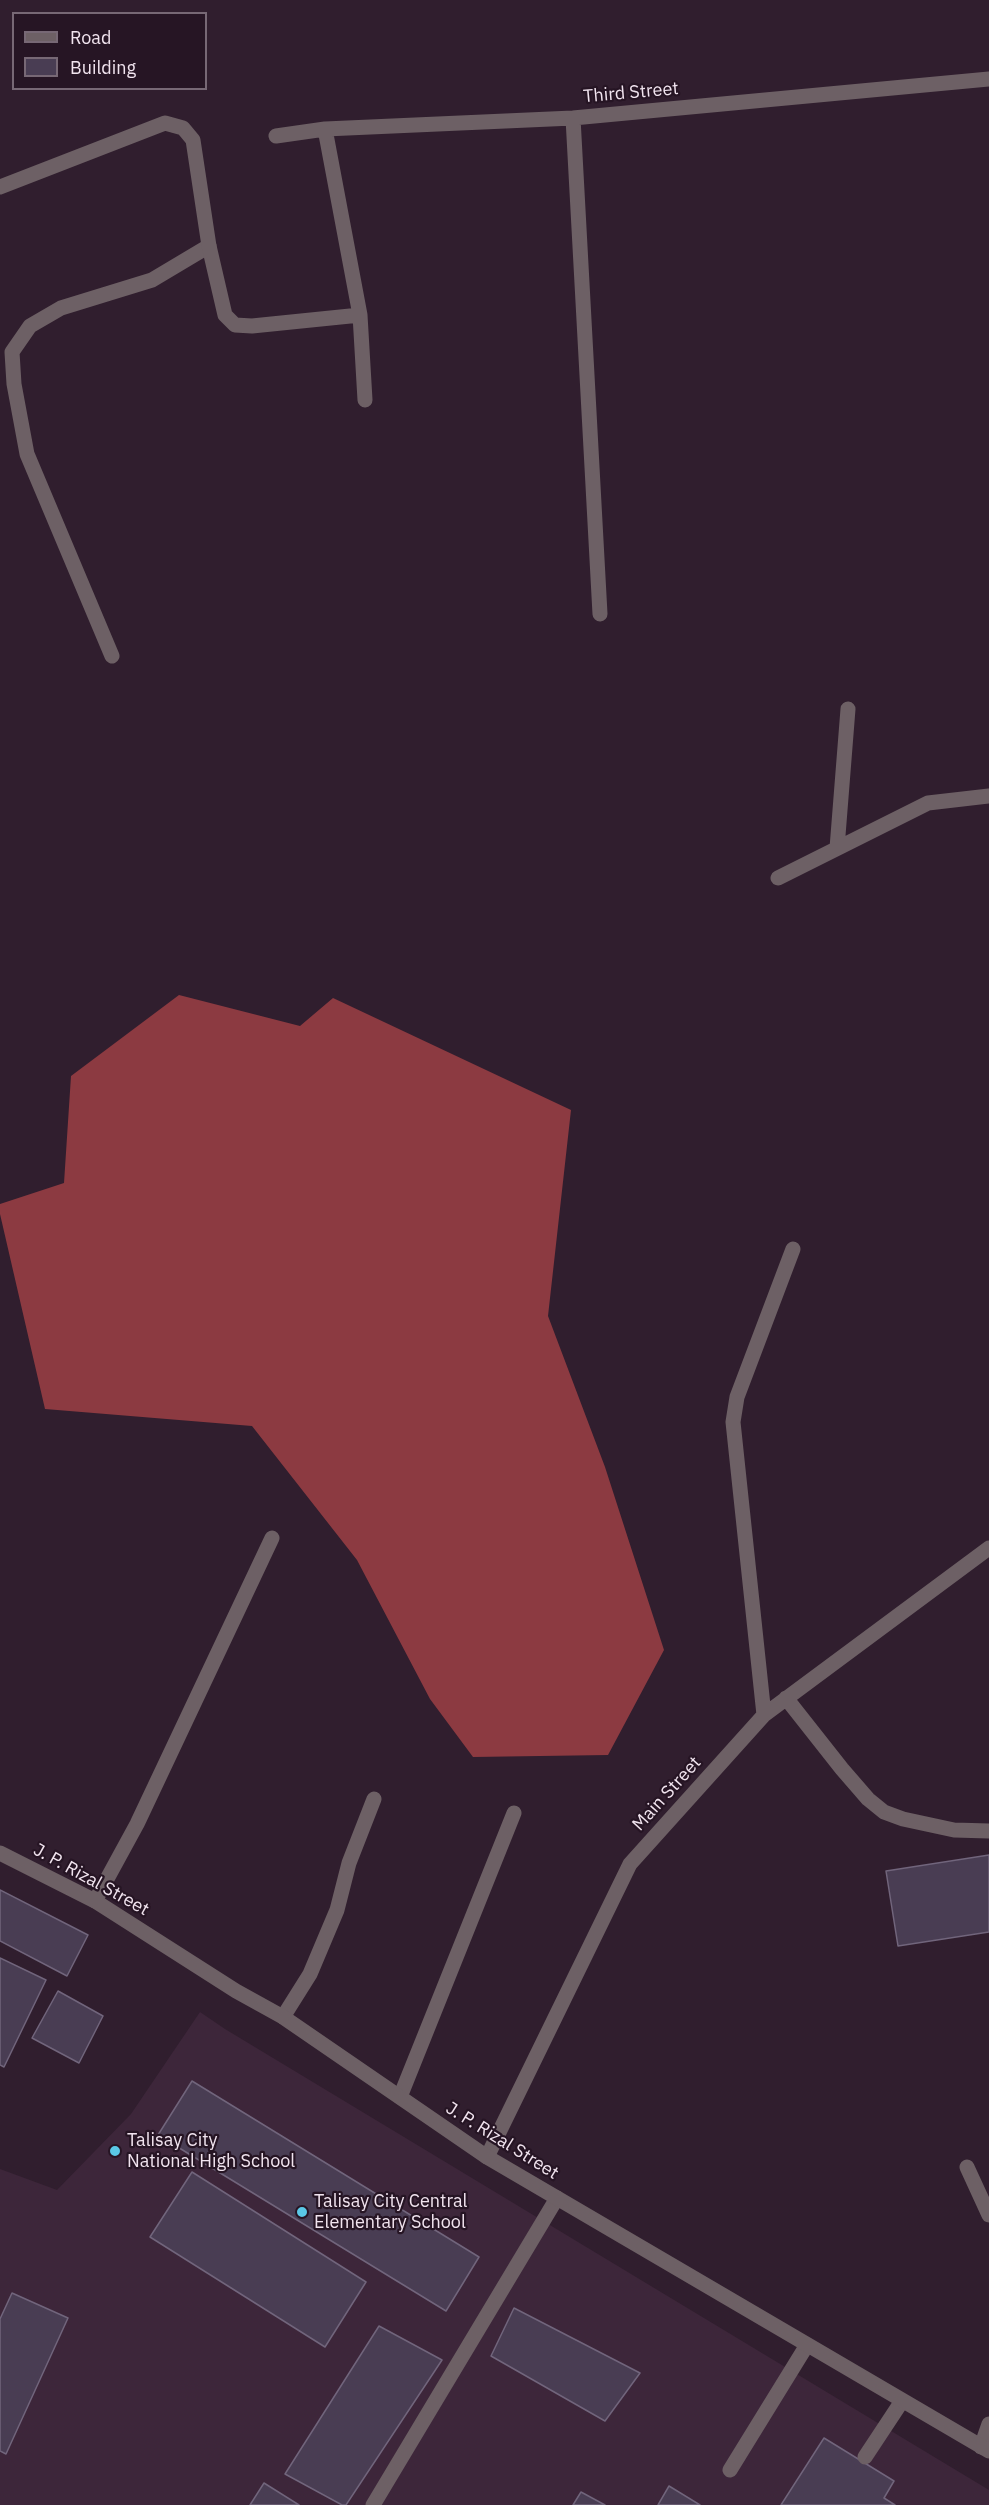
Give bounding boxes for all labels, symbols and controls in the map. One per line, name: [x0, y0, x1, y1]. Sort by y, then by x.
legend: [12, 12, 207, 90]
text: Road: [70, 26, 111, 49]
text: Building: [70, 56, 136, 79]
street label: Third Street: [582, 78, 680, 108]
street label: Main Street: [628, 1752, 706, 1836]
street label: J. P. Rizal Street: [29, 1839, 153, 1921]
street label: J. P. Rizal Street: [442, 2098, 562, 2184]
place label: Talisay City National High School: [127, 2130, 295, 2172]
marker: Talisay City National High School: [108, 2144, 122, 2158]
place label: Talisay City Central Elementary School: [314, 2191, 467, 2234]
marker: Talisay City Central Elementary School: [295, 2205, 309, 2219]

